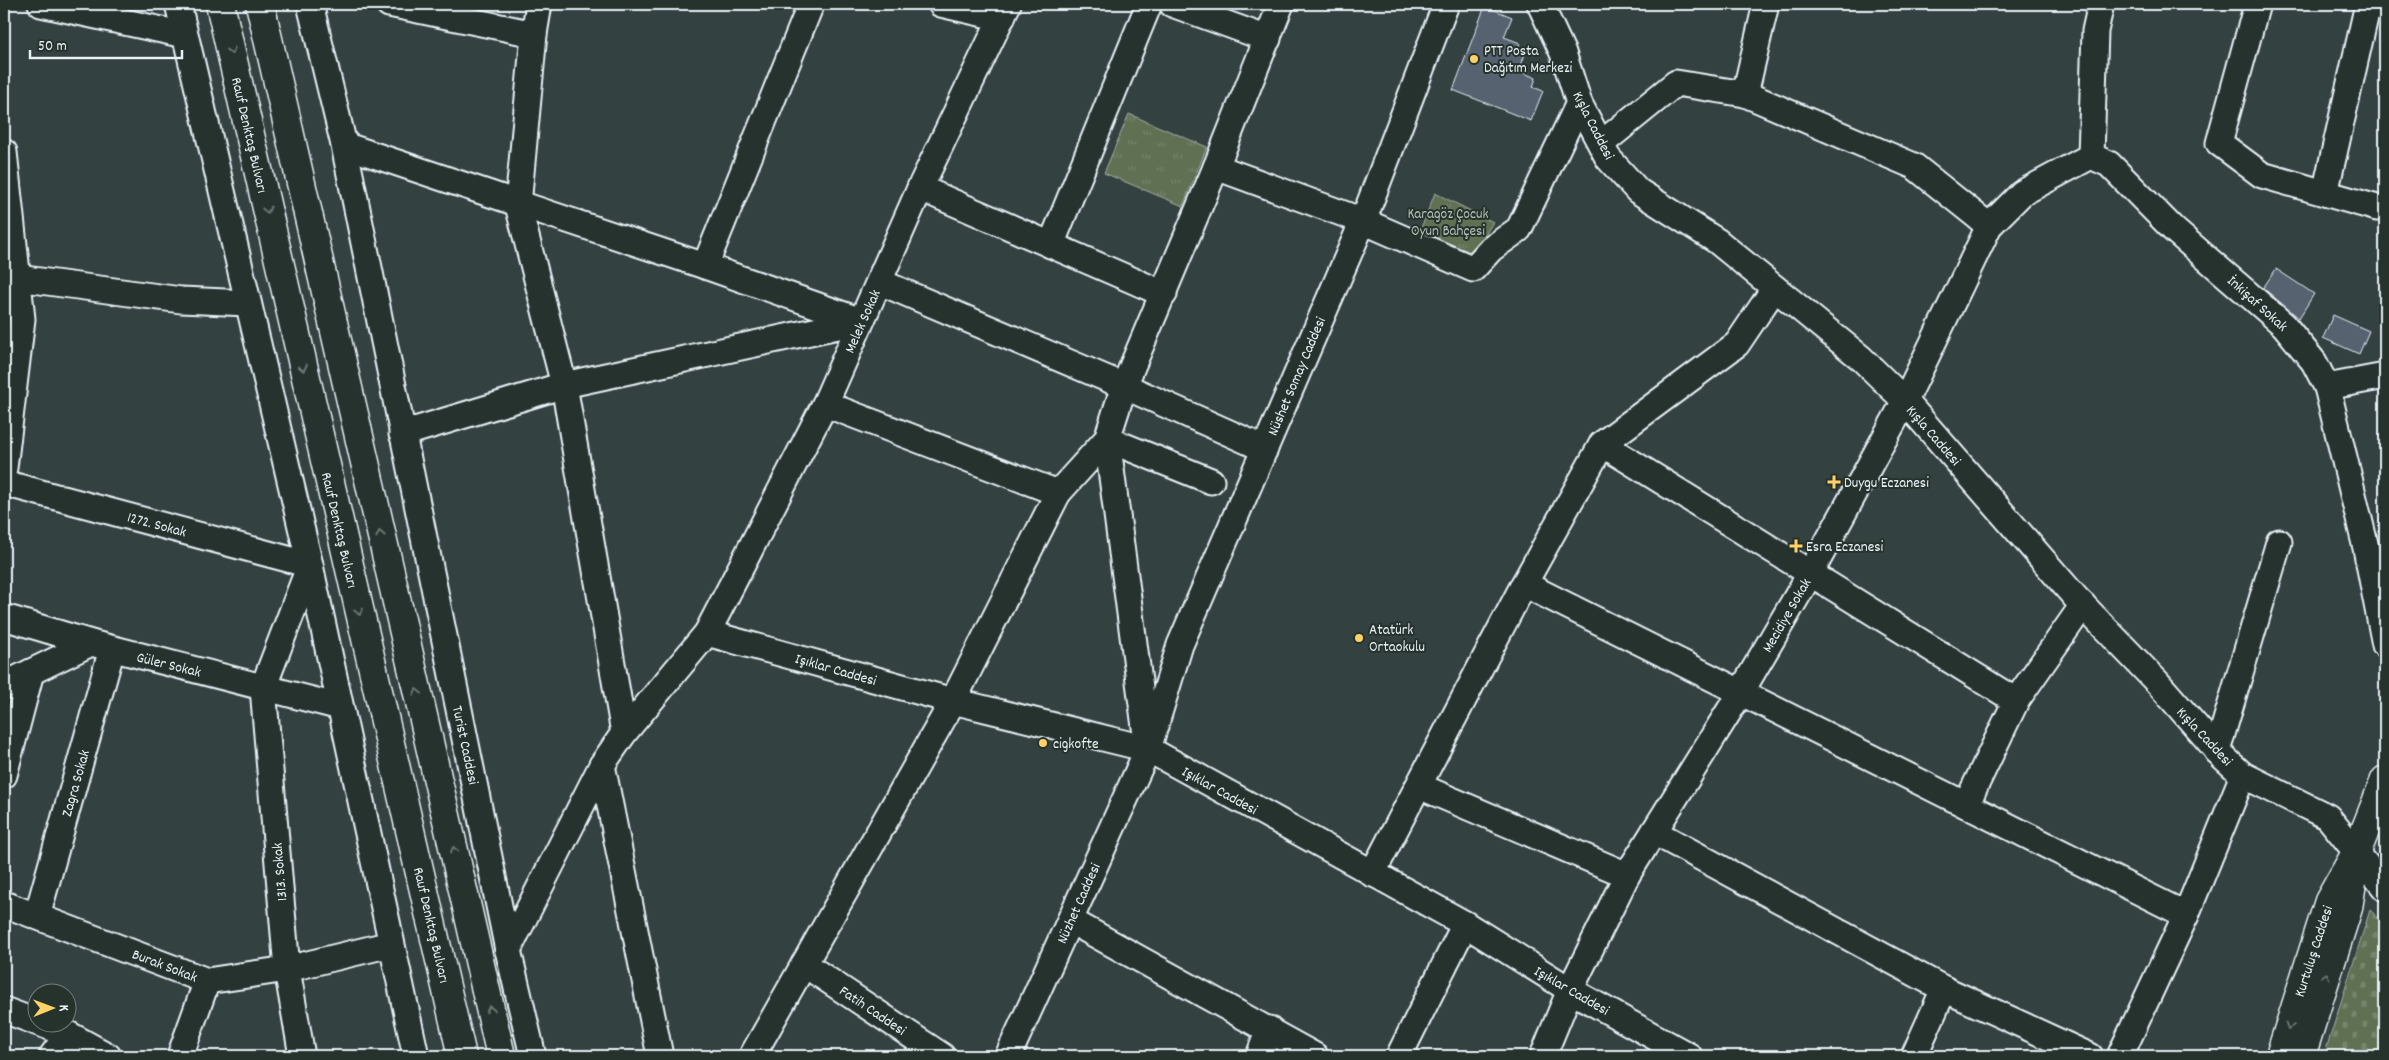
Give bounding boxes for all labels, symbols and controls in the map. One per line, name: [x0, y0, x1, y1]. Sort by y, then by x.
scale bar: [30, 28, 182, 60]
text: 50 m: [38, 36, 67, 58]
place label: PTT Posta Dağıtım Merkezi: [1484, 41, 1573, 80]
one-way arrow: [225, 47, 236, 56]
marker: PTT Posta Dağıtım Merkezi: [1468, 53, 1480, 65]
street label: Rauf Denktaş Bulvarı: [224, 75, 272, 196]
street label: Kışla Caddesi: [1566, 88, 1619, 164]
park label: Karagöz Çocuk Oyun Bahçesi: [1407, 204, 1489, 243]
one-way arrow: [261, 205, 272, 214]
street label: İnkişaf Sokak: [2221, 271, 2292, 338]
street label: Melek Sokak: [840, 286, 888, 357]
street label: Nüshet Somay Caddesi: [1263, 314, 1333, 440]
one-way arrow: [297, 364, 308, 373]
street label: Kışla Caddesi: [1900, 401, 1965, 472]
street label: Rauf Denktaş Bulvarı: [314, 470, 362, 591]
place label: Duygu Eczanesi: [1844, 473, 1929, 495]
marker: Duygu Eczanesi: [1828, 476, 1840, 488]
street label: 1272. Sokak: [124, 507, 189, 544]
one-way arrow: [375, 529, 386, 538]
place label: Esra Eczanesi: [1806, 537, 1884, 559]
marker: Esra Eczanesi: [1790, 540, 1802, 552]
street label: Mecidiye Sokak: [1758, 575, 1818, 657]
one-way arrow: [353, 607, 364, 616]
place label: Atatürk Ortaokulu: [1369, 620, 1425, 659]
marker: Atatürk Ortaokulu: [1353, 632, 1365, 644]
street label: Güler Sokak: [134, 647, 203, 685]
street label: Işıklar Caddesi: [792, 649, 879, 693]
one-way arrow: [412, 688, 423, 697]
street label: Kışla Caddesi: [2170, 703, 2237, 772]
street label: Turist Caddesi: [445, 704, 483, 787]
place label: cigkofte: [1053, 734, 1099, 756]
marker: cigkofte: [1037, 737, 1049, 749]
street label: Zagra Sokak: [57, 747, 97, 820]
street label: Işıklar Caddesi: [1177, 762, 1261, 822]
street label: 1313. Sokak: [267, 842, 294, 902]
one-way arrow: [449, 846, 460, 855]
street label: Nüzhet Caddesi: [1052, 860, 1108, 948]
street label: Rauf Denktaş Bulvarı: [406, 865, 454, 986]
street label: Kurtuluş Caddesi: [2290, 903, 2340, 1000]
street label: Burak Sokak: [128, 944, 200, 989]
street label: Işıklar Caddesi: [1529, 961, 1613, 1022]
one-way arrow: [2321, 973, 2331, 981]
street label: Fatih Caddesi: [834, 981, 910, 1042]
north arrow: [28, 982, 78, 1032]
text: K: [53, 1004, 73, 1012]
one-way arrow: [485, 1004, 496, 1013]
one-way arrow: [2285, 1022, 2295, 1030]

